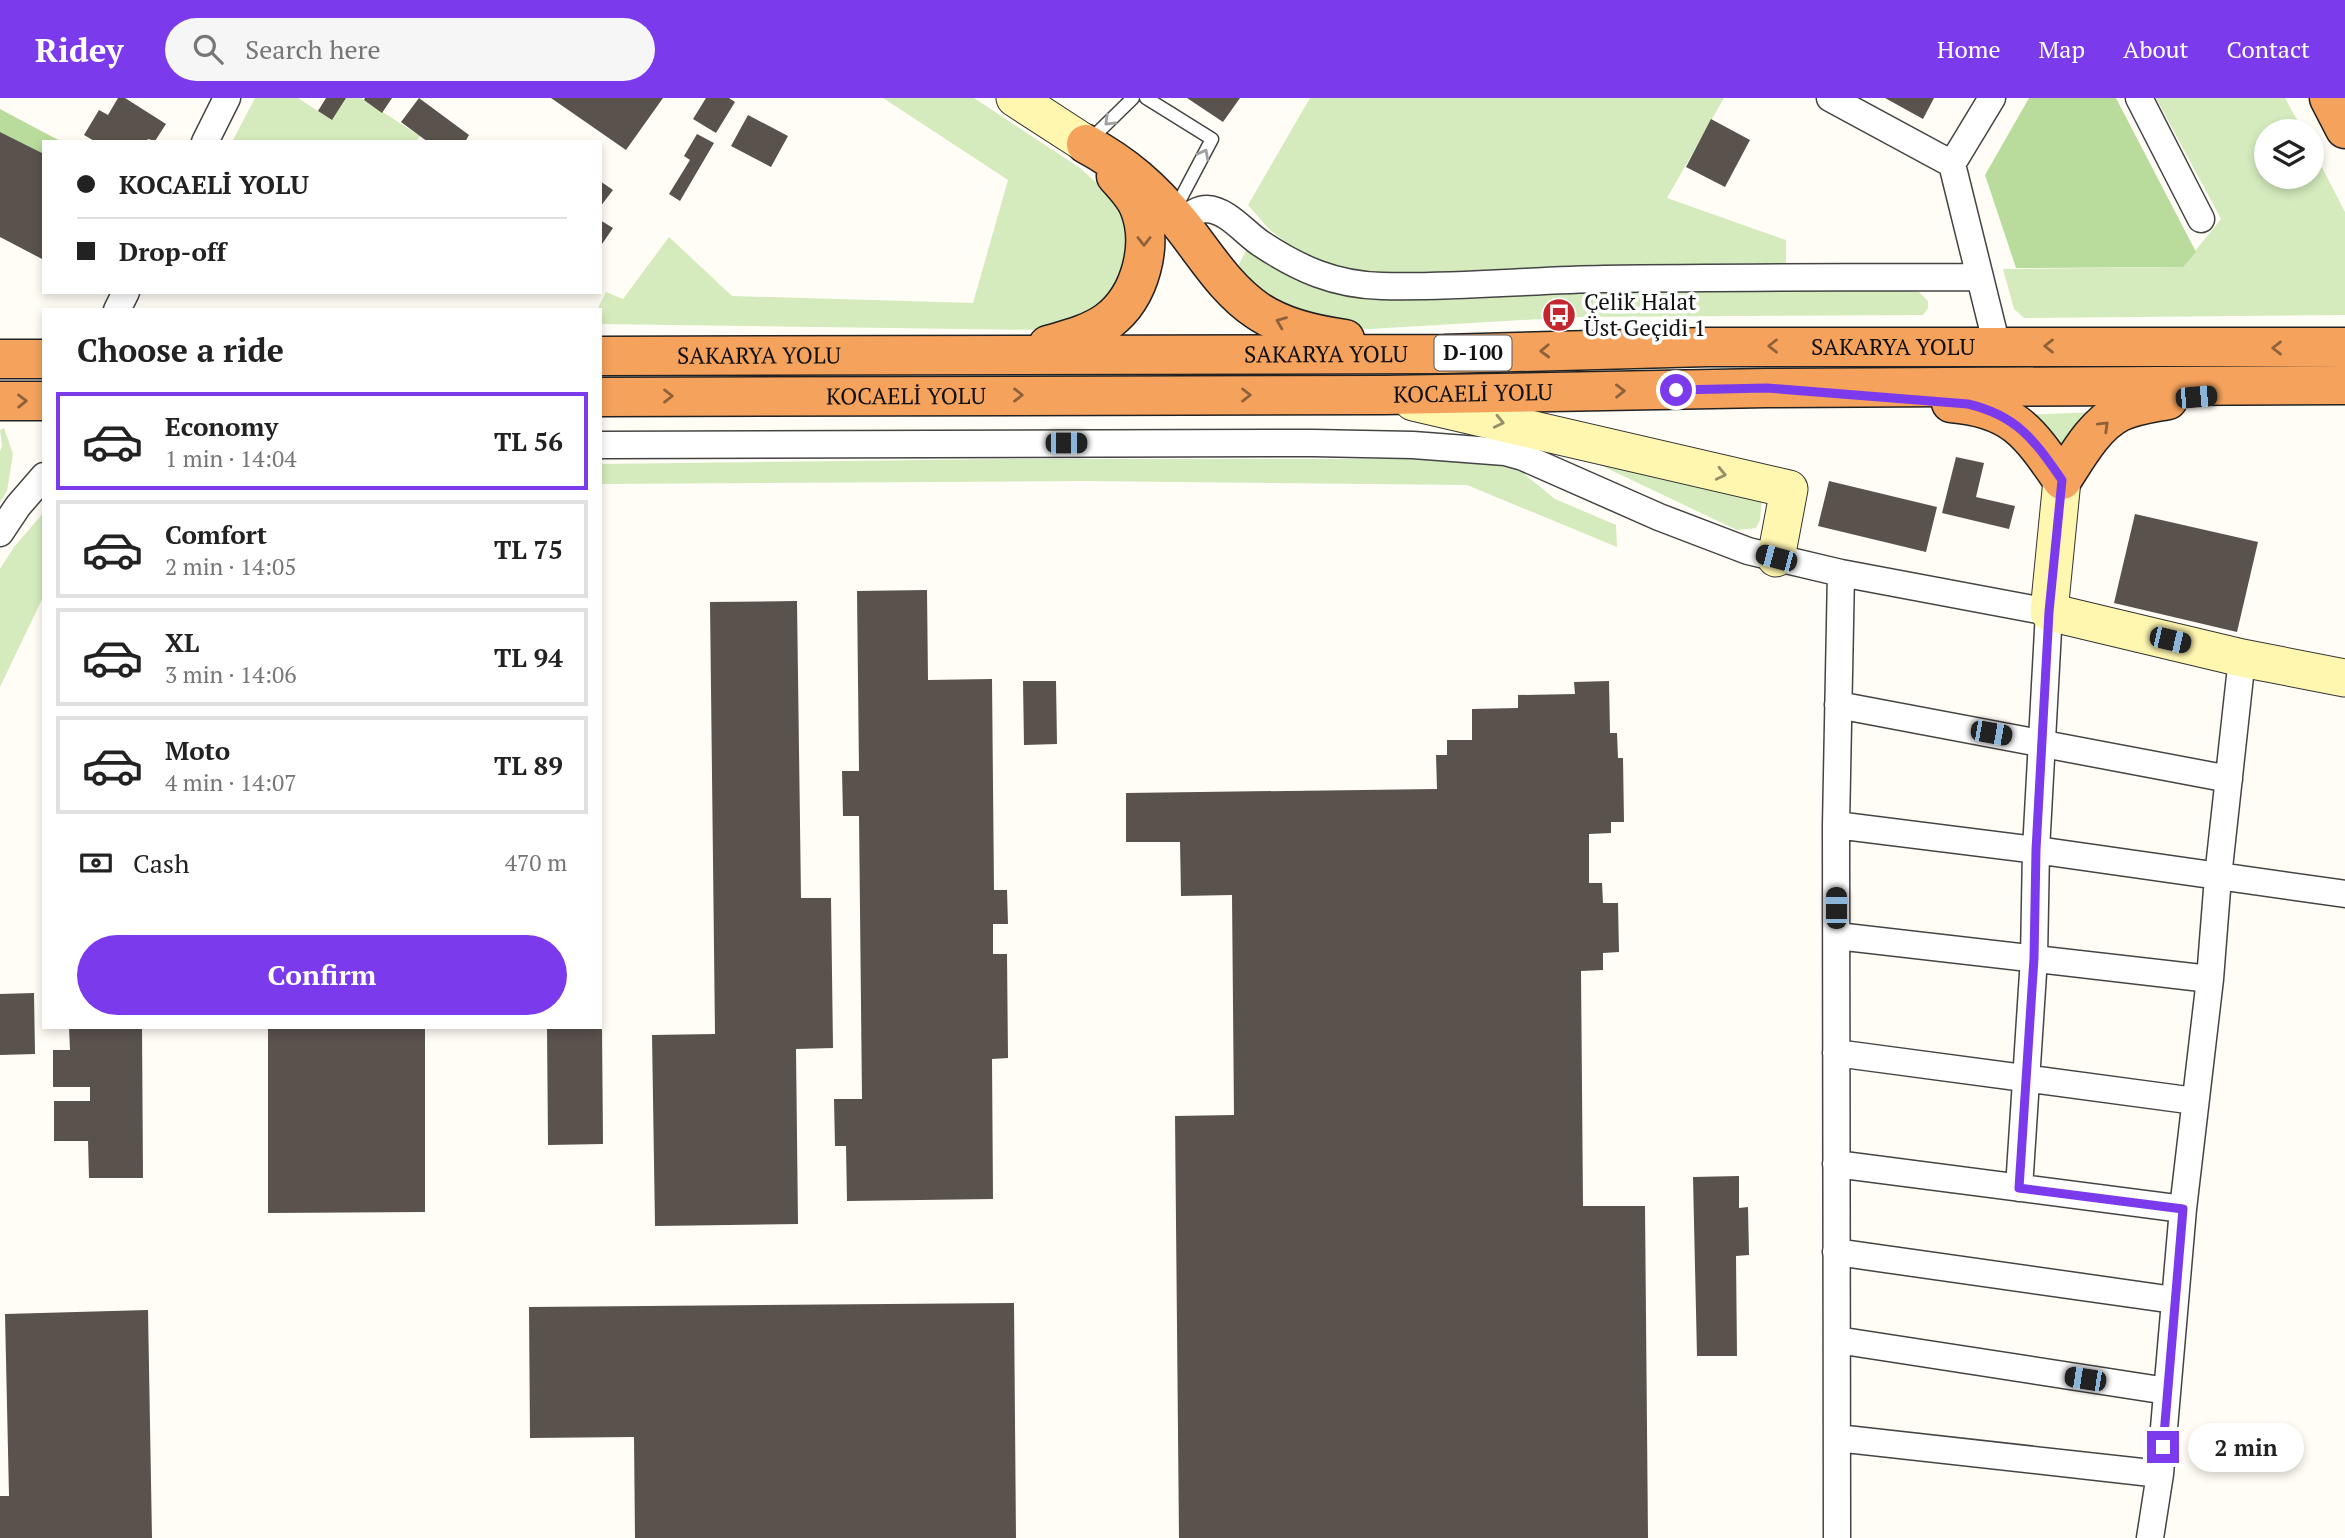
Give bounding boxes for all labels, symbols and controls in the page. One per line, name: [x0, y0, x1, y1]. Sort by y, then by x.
search box: [165, 18, 655, 81]
text: Ridey: [35, 28, 123, 71]
icon: search: [189, 30, 227, 68]
text: Search here: [245, 32, 381, 66]
text: Home: [1937, 33, 2001, 65]
text: Map: [2039, 33, 2085, 65]
text: About: [2123, 33, 2189, 65]
text: Contact: [2227, 33, 2310, 65]
one-way arrow: [1105, 113, 1118, 126]
map controls: [2254, 119, 2324, 189]
button: layers: [2254, 119, 2324, 189]
one-way arrow: [1196, 149, 1210, 161]
text: KOCAELİ YOLU: [119, 167, 309, 201]
text: Drop-off: [119, 234, 226, 268]
one-way arrow: [1136, 236, 1152, 246]
place label: Çelik Halat Üst Geçidi 1: [1584, 286, 1706, 343]
bus stop icon: Çelik Halat Üst Geçidi 1: [1540, 296, 1578, 334]
one-way arrow: [1276, 317, 1288, 331]
text: Choose a ride: [77, 329, 284, 371]
street label: SAKARYA YOLU: [1811, 331, 1975, 362]
road number: D-100: [1434, 336, 1512, 370]
street label: SAKARYA YOLU: [1244, 338, 1409, 369]
one-way arrow: [2044, 338, 2054, 354]
street label: SAKARYA YOLU: [677, 339, 842, 371]
one-way arrow: [1767, 339, 1778, 354]
one-way arrow: [2271, 340, 2282, 356]
one-way arrow: [1540, 343, 1550, 359]
route start: [1660, 374, 1692, 406]
street label: KOCAELİ YOLU: [1393, 376, 1554, 410]
street label: KOCAELİ YOLU: [826, 380, 987, 411]
one-way arrow: [1616, 383, 1626, 399]
car: [2175, 385, 2218, 409]
one-way arrow: [1014, 387, 1024, 403]
one-way arrow: [1241, 387, 1252, 403]
one-way arrow: [664, 388, 674, 404]
one-way arrow: [17, 393, 28, 409]
text: Economy: [165, 409, 278, 443]
icon: car: [81, 410, 144, 473]
one-way arrow: [1493, 414, 1505, 428]
one-way arrow: [2095, 421, 2108, 434]
text: TL 56: [494, 424, 563, 458]
car: [1046, 433, 1088, 454]
text: 1 min · 14:04: [165, 443, 297, 474]
one-way arrow: [1715, 465, 1727, 480]
text: Comfort: [165, 517, 267, 551]
icon: car: [81, 518, 144, 581]
text: TL 75: [494, 532, 563, 566]
car: [1753, 542, 1800, 574]
text: 2 min · 14:05: [165, 551, 297, 582]
text: XL: [165, 625, 199, 659]
car: [2148, 625, 2193, 655]
icon: car: [81, 626, 144, 689]
text: TL 94: [494, 640, 563, 674]
text: 3 min · 14:06: [165, 659, 297, 690]
car: [1969, 719, 2014, 747]
text: Moto: [165, 733, 230, 767]
icon: car: [81, 734, 144, 797]
text: TL 89: [494, 748, 563, 782]
text: 4 min · 14:07: [165, 767, 297, 798]
icon: cash: [77, 844, 115, 882]
text: Cash: [133, 846, 189, 880]
text: 470 m: [505, 847, 567, 878]
car: [1826, 887, 1847, 929]
button: Confirm: [77, 935, 567, 1015]
car: [2063, 1365, 2108, 1393]
callout: 2 min: [2188, 1422, 2303, 1472]
route end: [2147, 1431, 2179, 1463]
text: 2 min: [2215, 1432, 2277, 1463]

